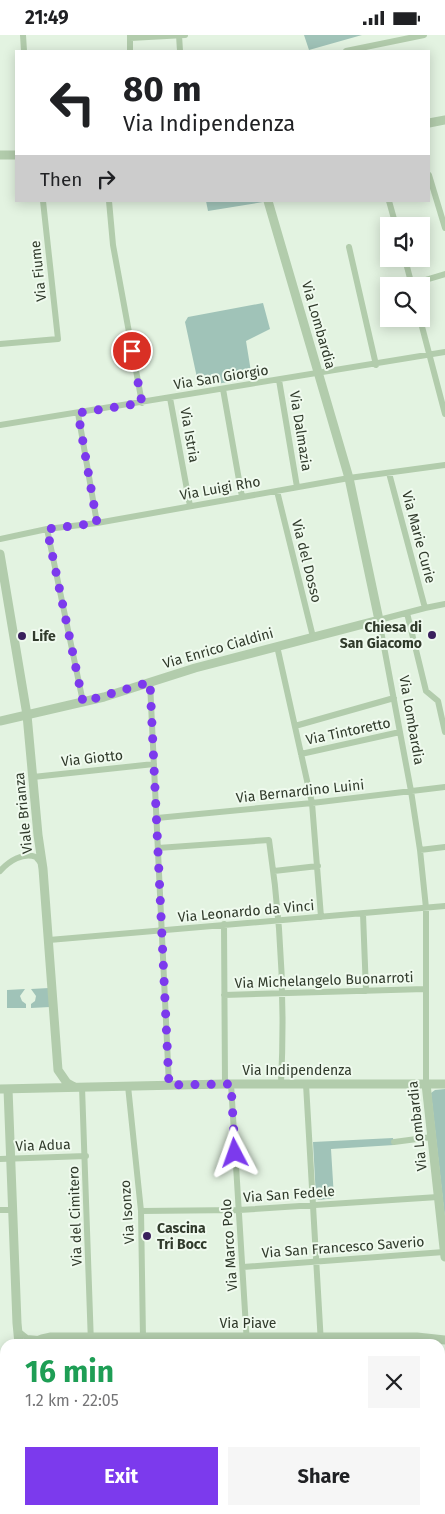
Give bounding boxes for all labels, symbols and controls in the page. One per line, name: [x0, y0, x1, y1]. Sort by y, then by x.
text: 21:49: [25, 6, 69, 29]
text: 80 m: [123, 68, 202, 110]
icon: left: [40, 70, 105, 135]
text: Via Indipendenza: [123, 110, 295, 137]
icon: right: [92, 165, 120, 193]
text: Then: [40, 168, 82, 191]
map controls: [380, 217, 430, 327]
button: sound: [380, 217, 430, 267]
street label: Via Fiume: [27, 240, 50, 302]
button: search: [380, 277, 430, 327]
street label: Via Lombardia: [298, 279, 339, 371]
pin: [111, 330, 153, 372]
icon: arrive: [118, 337, 146, 365]
street label: Via San Giorgio: [172, 362, 270, 393]
street label: Via Dalmazia: [286, 390, 315, 472]
street label: Via Istria: [176, 406, 203, 464]
street label: Via Luigi Rho: [178, 473, 262, 504]
street label: Via Marie Curie: [398, 489, 439, 585]
street label: Via del Dosso: [288, 518, 325, 605]
place label: Chiesa di San Giacomo: [340, 619, 422, 652]
street label: Via Enrico Cialdini: [161, 625, 275, 672]
place label: Life: [32, 628, 56, 645]
marker: Chiesa di San Giacomo: [426, 629, 438, 641]
marker: Life: [16, 630, 28, 642]
street label: Via Lombardia: [395, 674, 428, 766]
street label: Via Tintoretto: [304, 714, 392, 749]
street label: Via Giotto: [60, 747, 124, 770]
street label: Viale Brianza: [11, 771, 36, 855]
street label: Via Bernardino Luini: [235, 776, 365, 807]
street label: Via Leonardo da Vinci: [177, 897, 315, 926]
street label: Via Michelangelo Buonarroti: [234, 969, 414, 992]
street label: Via Indipendenza: [242, 1062, 352, 1079]
street label: Via Lombardia: [404, 1080, 431, 1172]
position arrow: [208, 1126, 260, 1178]
street label: Via Adua: [15, 1136, 71, 1155]
street label: Via del Cimitero: [65, 1166, 86, 1266]
street label: Via Isonzo: [117, 1179, 138, 1245]
street label: Via San Fedele: [243, 1183, 335, 1206]
street label: Via Marco Polo: [218, 1198, 241, 1292]
place label: Cascina Tri Bocc: [157, 1220, 207, 1253]
marker: Cascina Tri Bocc: [141, 1230, 153, 1242]
street label: Via San Francesco Saverio: [261, 1233, 425, 1262]
street label: Via Piave: [219, 1315, 277, 1332]
text: 16 min: [25, 1354, 114, 1390]
button: close: [368, 1356, 420, 1408]
text: 1.2 km · 22:05: [25, 1391, 119, 1410]
button: Exit: [25, 1447, 218, 1505]
button: Share: [228, 1447, 420, 1505]

